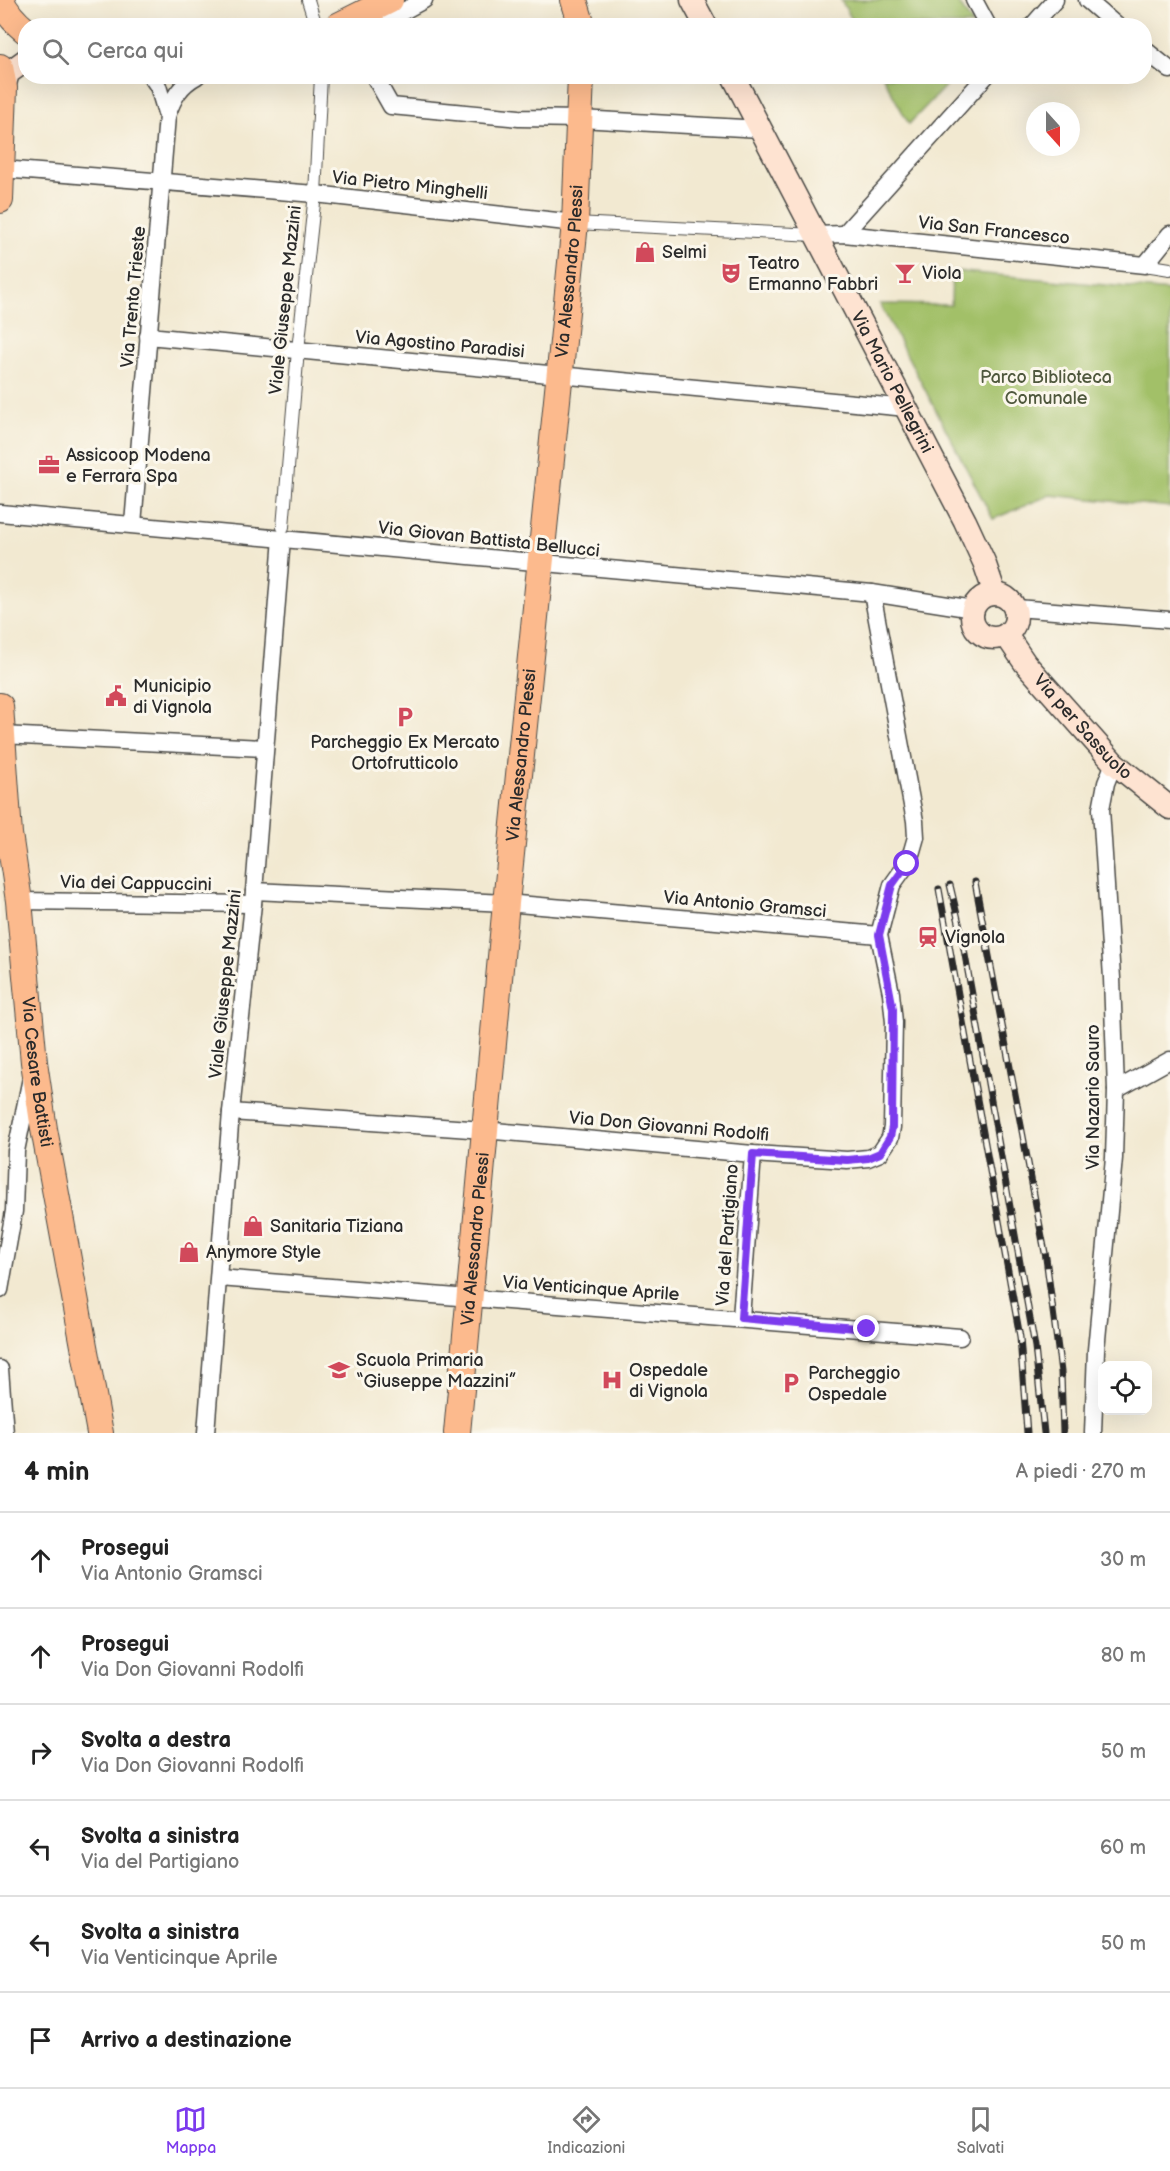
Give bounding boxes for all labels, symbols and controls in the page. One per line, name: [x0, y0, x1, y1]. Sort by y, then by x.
search box: [18, 18, 1152, 84]
icon: search: [39, 35, 72, 68]
text: Cerca qui: [87, 38, 184, 65]
north arrow: [1026, 102, 1080, 156]
street label: Via Pietro Minghelli: [331, 167, 489, 204]
street label: Via Alessandro Plessi: [551, 185, 588, 359]
street label: Viale Giuseppe Mazzini: [265, 204, 306, 396]
street label: Via San Francesco: [917, 212, 1071, 249]
street label: Via Trento Trieste: [117, 225, 150, 369]
shop icon: Selmi: [633, 240, 657, 264]
place label: Selmi: [662, 242, 707, 263]
place label: Teatro Ermanno Fabbri: [748, 253, 878, 295]
theatre icon: Teatro Ermanno Fabbri: [719, 261, 743, 285]
bar icon: Viola: [893, 261, 917, 285]
place label: Viola: [922, 263, 962, 284]
street label: Via Mario Pellegrini: [846, 308, 938, 457]
street label: Via Agostino Paradisi: [354, 327, 526, 362]
park label: Parco Biblioteca Comunale: [980, 367, 1112, 409]
place label: Assicoop Modena e Ferrara Spa: [66, 445, 211, 487]
office icon: Assicoop Modena e Ferrara Spa: [37, 453, 61, 477]
street label: Via Giovan Battista Bellucci: [377, 517, 601, 562]
street label: Via Alessandro Plessi: [502, 668, 541, 843]
street label: Via per Sassuolo: [1029, 670, 1136, 784]
place label: Municipio di Vignola: [133, 676, 212, 718]
public building icon: Municipio di Vignola: [104, 684, 128, 708]
parking icon: Parcheggio Ex Mercato Ortofrutticolo: [393, 705, 417, 729]
place label: Parcheggio Ex Mercato Ortofrutticolo: [310, 732, 500, 774]
route start: [893, 850, 919, 876]
street label: Via dei Cappuccini: [60, 872, 212, 895]
street label: Via Antonio Gramsci: [663, 887, 827, 922]
street label: Viale Giuseppe Mazzini: [205, 888, 246, 1080]
station icon: Vignola: [916, 925, 940, 949]
place label: Vignola: [945, 927, 1005, 948]
street label: Via Cesare Battisti: [17, 996, 57, 1149]
street label: Via Nazario Sauro: [1083, 1024, 1104, 1170]
street label: Via Don Giovanni Rodolfi: [568, 1107, 770, 1146]
street label: Via Alessandro Plessi: [457, 1151, 494, 1326]
street label: Via del Partigiano: [712, 1163, 743, 1307]
shop icon: Sanitaria Tiziana: [241, 1214, 265, 1238]
place label: Sanitaria Tiziana: [270, 1216, 404, 1237]
shop icon: Anymore Style: [177, 1240, 201, 1264]
place label: Anymore Style: [206, 1242, 321, 1263]
street label: Via Venticinque Aprile: [502, 1272, 680, 1305]
route end: [853, 1315, 879, 1341]
place label: Scuola Primaria “Giuseppe Mazzini”: [356, 1350, 516, 1392]
school or university icon: Scuola Primaria “Giuseppe Mazzini”: [327, 1358, 351, 1382]
place label: Ospedale di Vignola: [629, 1360, 708, 1402]
map controls: [1098, 1361, 1152, 1415]
button: locate: [1098, 1361, 1152, 1415]
place label: Parcheggio Ospedale: [808, 1363, 900, 1405]
hospital icon: Ospedale di Vignola: [600, 1368, 624, 1392]
parking icon: Parcheggio Ospedale: [779, 1371, 803, 1395]
text: 4 min: [24, 1457, 89, 1488]
text: A piedi · 270 m: [1016, 1460, 1146, 1484]
text: Prosegui: [81, 1535, 169, 1562]
icon: ahead: [24, 1544, 57, 1577]
text: 30 m: [1100, 1548, 1146, 1572]
text: Via Antonio Gramsci: [81, 1562, 263, 1586]
text: Prosegui: [81, 1631, 169, 1658]
icon: ahead: [24, 1640, 57, 1673]
text: 80 m: [1101, 1644, 1146, 1668]
text: Via Don Giovanni Rodolfi: [81, 1658, 304, 1682]
text: Svolta a destra: [81, 1727, 231, 1754]
icon: right: [24, 1736, 57, 1769]
text: 50 m: [1101, 1740, 1146, 1764]
text: Via Don Giovanni Rodolfi: [81, 1754, 304, 1778]
text: Svolta a sinistra: [81, 1823, 240, 1850]
icon: left: [24, 1832, 57, 1865]
text: 60 m: [1100, 1836, 1146, 1860]
text: Via del Partigiano: [81, 1850, 239, 1874]
text: Svolta a sinistra: [81, 1919, 240, 1946]
icon: left: [24, 1928, 57, 1961]
text: 50 m: [1101, 1932, 1146, 1956]
text: Via Venticinque Aprile: [81, 1946, 278, 1970]
icon: arrive: [24, 2024, 57, 2057]
text: Arrivo a destinazione: [81, 2027, 292, 2054]
tab: Mappa: [166, 2103, 216, 2158]
tab: Indicazioni: [548, 2103, 625, 2158]
tab: Salvati: [957, 2103, 1004, 2158]

